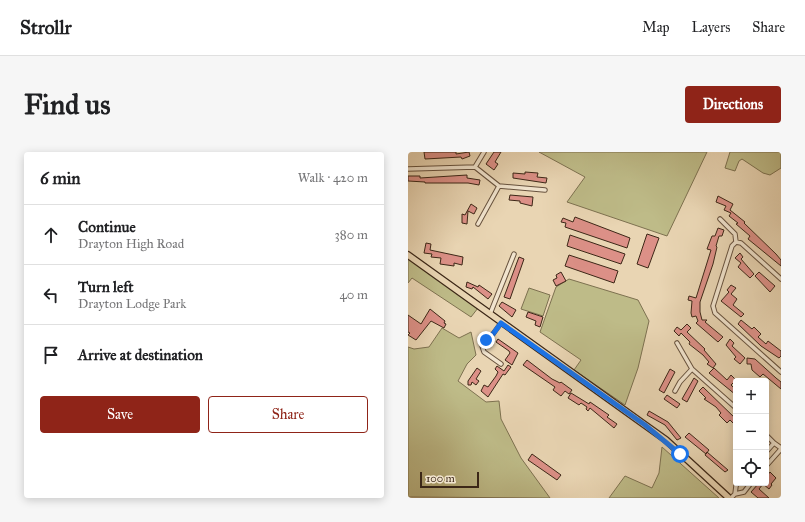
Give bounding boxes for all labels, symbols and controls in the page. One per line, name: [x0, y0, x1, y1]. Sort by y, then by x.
text: Strollr: [20, 16, 72, 39]
text: Map: [642, 19, 670, 36]
text: Layers: [692, 19, 730, 36]
text: Share: [752, 19, 785, 36]
button: Directions: [685, 86, 781, 123]
text: Find us: [24, 87, 110, 122]
text: 6 min: [40, 168, 81, 189]
text: Walk · 420 m: [298, 170, 368, 186]
text: Continue: [78, 218, 136, 236]
icon: ahead: [40, 224, 62, 246]
text: 380 m: [335, 227, 368, 243]
text: Drayton High Road: [78, 236, 184, 252]
text: Turn left: [78, 278, 134, 296]
icon: left: [40, 284, 62, 306]
text: 40 m: [339, 287, 368, 303]
text: Drayton Lodge Park: [78, 296, 186, 312]
route end: [477, 331, 495, 349]
icon: arrive: [40, 344, 62, 366]
text: Arrive at destination: [78, 346, 203, 364]
map controls: [733, 378, 769, 486]
button: +: [733, 378, 769, 414]
button: Save: [40, 396, 200, 433]
button: Share: [208, 396, 368, 433]
button: −: [733, 414, 769, 450]
route start: [671, 445, 689, 463]
button: locate: [733, 450, 769, 486]
scale bar: [420, 470, 479, 489]
text: 100 m: [426, 472, 455, 485]

